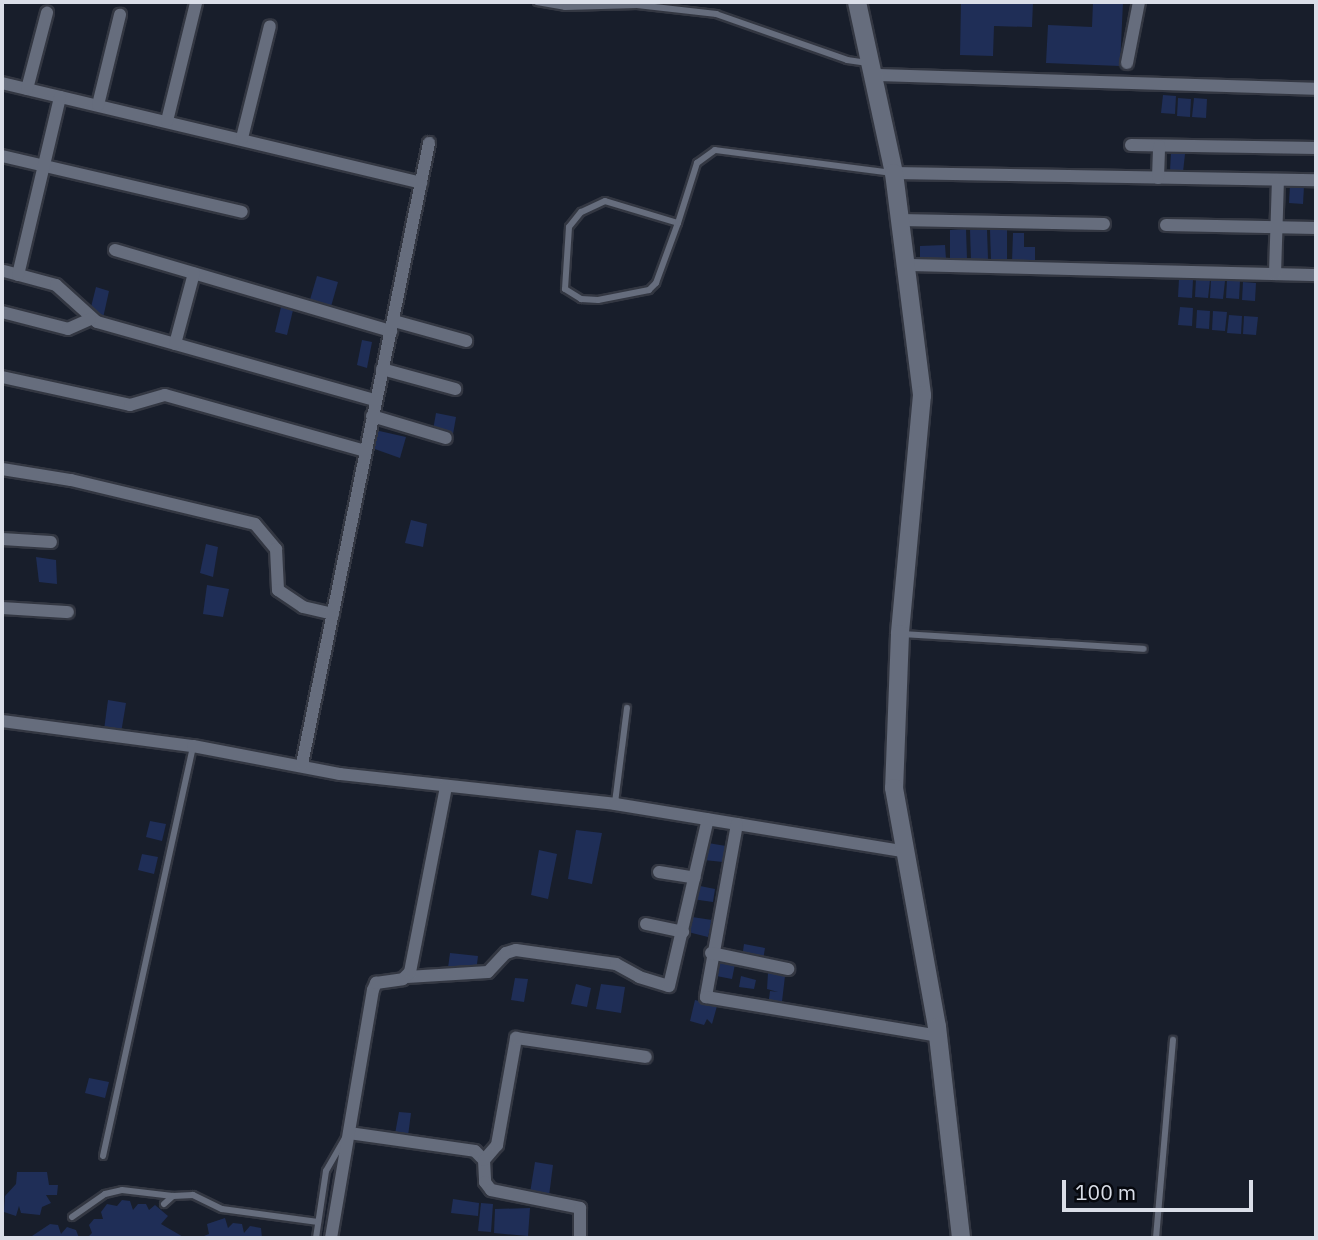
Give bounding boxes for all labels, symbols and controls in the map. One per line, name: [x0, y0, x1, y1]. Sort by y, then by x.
scale bar: [1066, 1166, 1257, 1210]
text: 100 m: [1075, 1178, 1136, 1206]

